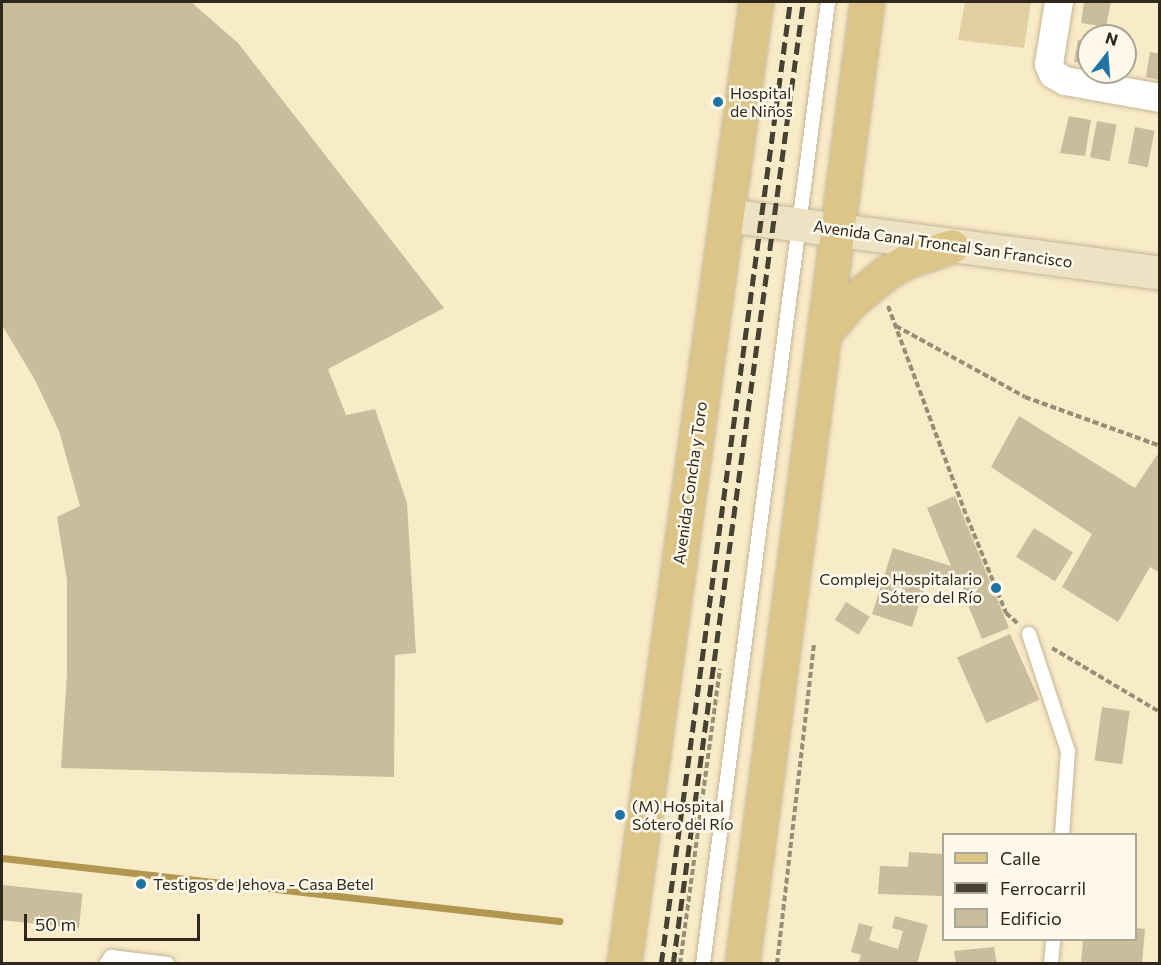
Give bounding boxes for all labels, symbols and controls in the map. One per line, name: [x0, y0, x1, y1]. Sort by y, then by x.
north arrow: [1077, 24, 1137, 84]
text: N: [1103, 27, 1120, 49]
place label: Hospital de Niños: [730, 83, 793, 121]
marker: Hospital de Niños: [711, 95, 725, 109]
street label: Avenida Canal Troncal San Francisco: [812, 216, 1074, 272]
street label: Avenida Concha y Toro: [669, 400, 711, 566]
place label: Complejo Hospitalario Sótero del Río: [819, 569, 982, 607]
marker: Complejo Hospitalario Sótero del Río: [987, 579, 1005, 597]
place label: (M) Hospital Sótero del Río: [632, 796, 734, 834]
marker: (M) Hospital Sótero del Río: [613, 808, 627, 822]
legend: [942, 833, 1137, 941]
text: Calle: [1000, 847, 1040, 869]
place label: Testigos de Jehova - Casa Betel: [153, 874, 374, 894]
marker: Testigos de Jehova - Casa Betel: [134, 877, 148, 891]
text: Ferrocarril: [1000, 877, 1086, 899]
scale bar: [27, 902, 202, 940]
text: Edificio: [1000, 907, 1062, 929]
text: 50 m: [35, 913, 76, 935]

